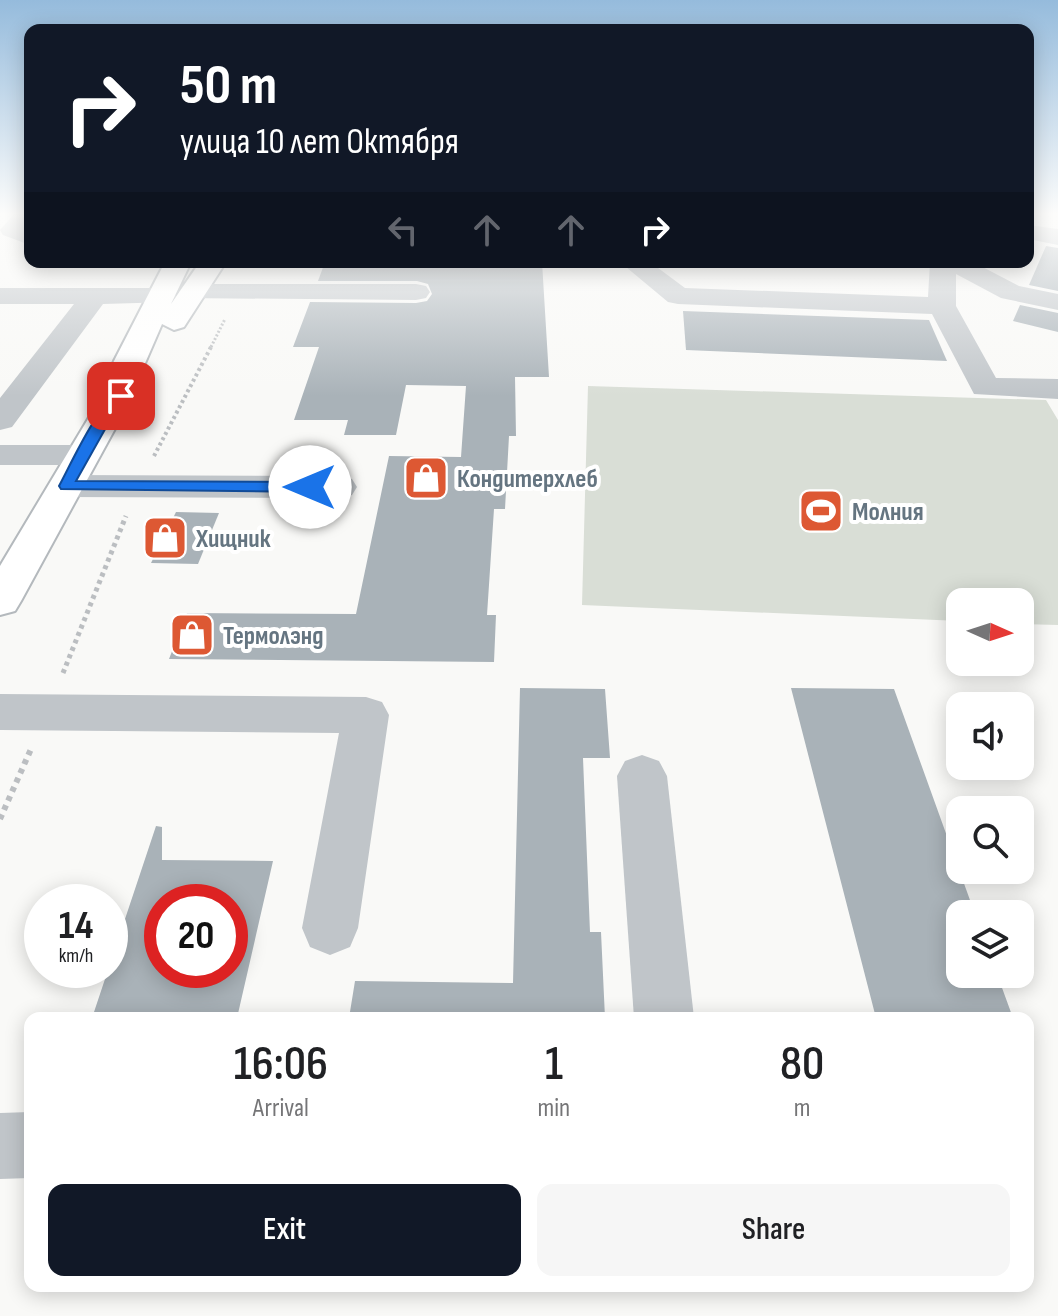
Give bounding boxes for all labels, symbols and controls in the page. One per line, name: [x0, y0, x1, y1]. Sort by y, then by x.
text: 50 m: [180, 53, 277, 120]
icon: right: [48, 56, 152, 160]
text: улица 10 лет Октября: [180, 121, 459, 164]
icon: left: [381, 208, 425, 252]
icon: ahead: [465, 208, 509, 252]
icon: ahead: [549, 208, 593, 252]
icon: right: [633, 208, 677, 252]
pin: [87, 362, 155, 430]
icon: arrive: [99, 374, 143, 418]
position arrow: [268, 445, 352, 529]
shop icon: Кондитерхлеб: [402, 454, 450, 502]
place label: Кондитерхлеб: [457, 464, 598, 495]
sports icon: Молния: [797, 487, 845, 535]
place label: Молния: [852, 497, 924, 528]
shop icon: Хищник: [141, 514, 189, 562]
place label: Хищник: [195, 524, 271, 555]
north arrow: [946, 588, 1034, 676]
map controls: [946, 588, 1034, 988]
shop icon: Термолэнд: [168, 611, 216, 659]
place label: Термолэнд: [223, 621, 323, 652]
button: sound: [946, 692, 1034, 780]
button: search: [946, 796, 1034, 884]
speed limit sign: 20: [144, 884, 248, 988]
button: layers: [946, 900, 1034, 988]
text: 14: [59, 902, 93, 950]
text: km/h: [59, 944, 93, 968]
text: 16:06: [234, 1036, 328, 1093]
text: 1: [545, 1036, 563, 1093]
text: 80: [780, 1036, 824, 1093]
text: Arrival: [253, 1093, 309, 1124]
text: min: [538, 1093, 570, 1124]
text: m: [794, 1093, 810, 1124]
button: Exit: [48, 1184, 521, 1276]
button: Share: [537, 1184, 1010, 1276]

